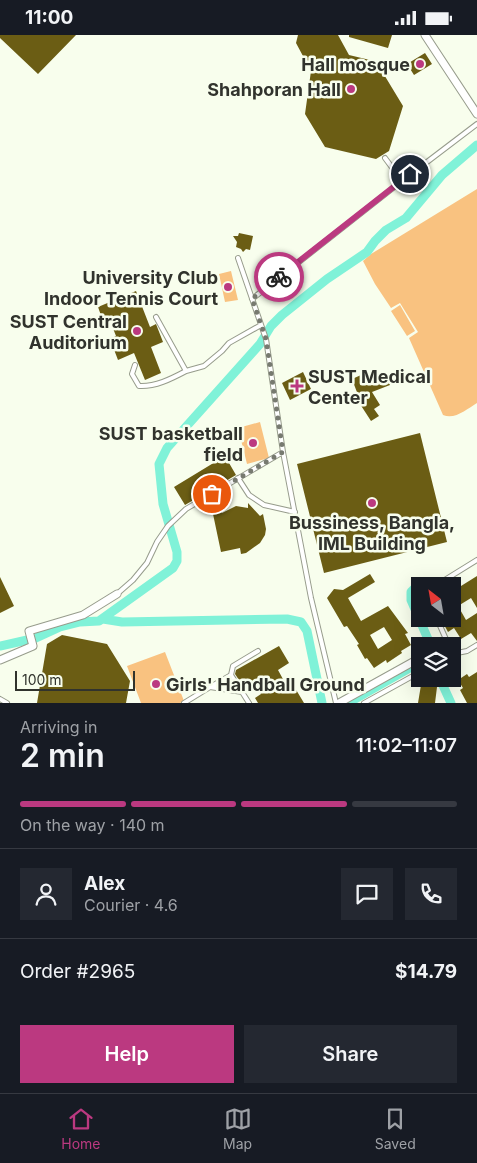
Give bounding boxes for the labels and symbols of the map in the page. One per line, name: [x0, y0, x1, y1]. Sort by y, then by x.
place label: Hall mosque: [301, 54, 410, 75]
marker: Hall mosque: [414, 58, 426, 70]
place label: Shahporan Hall: [207, 79, 341, 100]
marker: Shahporan Hall: [345, 83, 357, 95]
pin: [389, 153, 431, 195]
courier: [254, 252, 304, 302]
place label: University Club Indoor Tennis Court: [44, 267, 218, 309]
marker: University Club Indoor Tennis Court: [222, 281, 234, 293]
place label: SUST Central Auditorium: [10, 311, 127, 353]
marker: SUST Central Auditorium: [131, 325, 143, 337]
place label: SUST Medical Center: [308, 366, 431, 408]
marker: SUST Medical Center: [290, 379, 304, 393]
place label: SUST basketball field: [99, 423, 243, 465]
marker: SUST basketball field: [247, 437, 259, 449]
pin: [191, 473, 233, 515]
marker: Bussiness, Bangla, IML Building: [366, 497, 378, 509]
place label: Bussiness, Bangla, IML Building: [289, 512, 455, 554]
north arrow: [411, 577, 461, 627]
scale bar: [15, 668, 135, 691]
place label: Girls' Handball Ground: [166, 674, 365, 695]
marker: Girls' Handball Ground: [150, 678, 162, 690]

